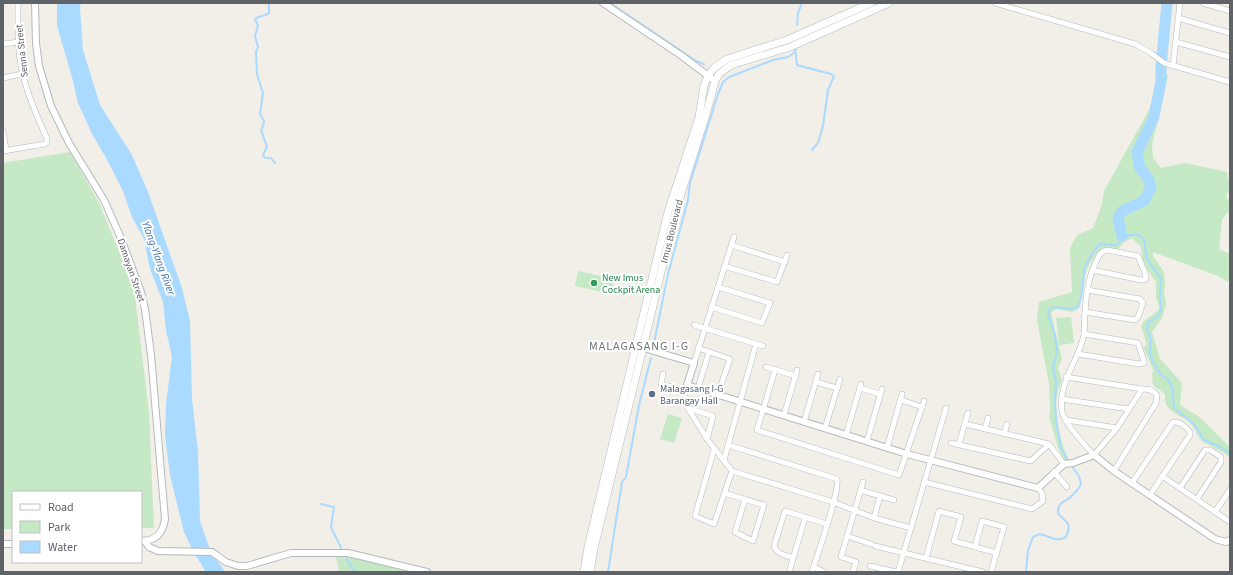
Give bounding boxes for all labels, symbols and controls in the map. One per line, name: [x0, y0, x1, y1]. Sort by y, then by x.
street label: Senna Street: [12, 23, 32, 78]
street label: Imus Boulevard: [657, 198, 687, 265]
water label: Ylang-Ylang River: [138, 219, 179, 299]
street label: Damayan Street: [114, 237, 149, 305]
place label: New Imus Cockpit Arena: [602, 271, 660, 297]
marker: New Imus Cockpit Arena: [589, 278, 599, 288]
district label: MALAGASANG I-G: [589, 338, 689, 355]
place label: Malagasang I-G Barangay Hall: [660, 382, 723, 408]
marker: Malagasang I-G Barangay Hall: [647, 389, 657, 399]
legend: [12, 491, 142, 563]
text: Road: [48, 499, 74, 516]
text: Park: [48, 519, 70, 536]
text: Water: [48, 539, 78, 556]

